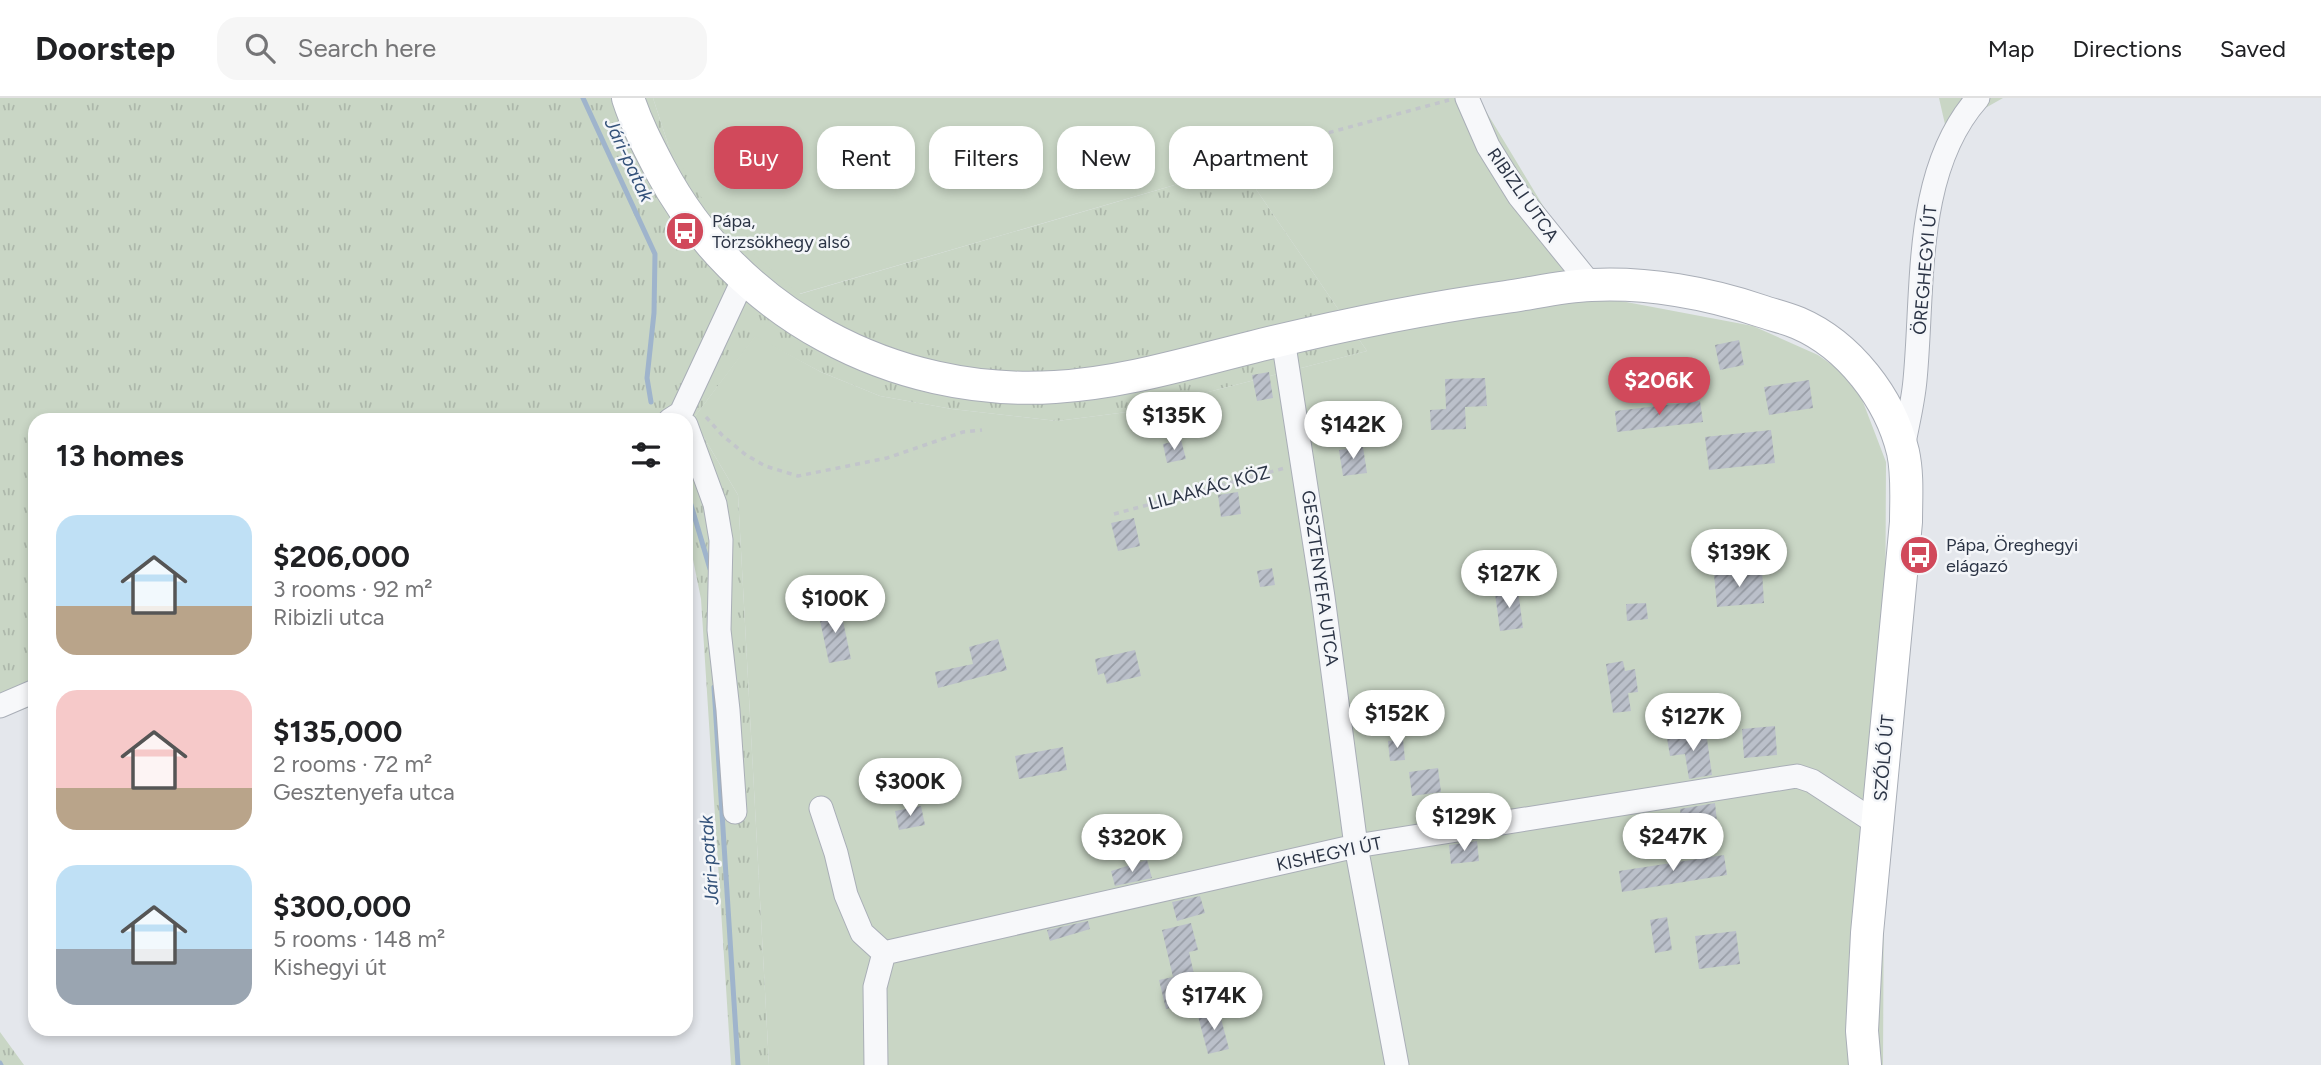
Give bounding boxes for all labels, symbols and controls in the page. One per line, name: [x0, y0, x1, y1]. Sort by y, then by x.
search box: [217, 17, 707, 80]
text: Doorstep: [35, 29, 175, 68]
icon: search: [241, 29, 279, 67]
text: Search here: [297, 32, 436, 64]
text: Map: [1988, 34, 2034, 63]
text: Directions: [2072, 34, 2182, 63]
text: Saved: [2220, 34, 2286, 63]
water label: Jári-patak: [599, 114, 659, 206]
chip: Buy: [714, 126, 803, 189]
chip: Rent: [817, 126, 915, 189]
chip: Filters: [929, 126, 1043, 189]
chip: New: [1057, 126, 1155, 189]
chip: Apartment: [1169, 126, 1333, 189]
street label: RIBIZLI UTCA: [1482, 144, 1564, 246]
street label: ÖREGHEGYI ÚT: [1908, 204, 1942, 336]
bus stop icon: Pápa, Törzsökhegy alsó: [664, 210, 706, 252]
place label: Pápa, Törzsökhegy alsó: [712, 210, 850, 253]
pin: $206K: [1610, 358, 1708, 417]
text: $206K: [1624, 366, 1694, 394]
pin: $135K: [1125, 392, 1223, 452]
text: $135K: [1142, 401, 1206, 429]
pin: $142K: [1304, 402, 1402, 461]
text: $142K: [1320, 410, 1386, 438]
icon: filters: [627, 436, 665, 474]
text: 13 homes: [56, 437, 184, 474]
street label: LILAAKÁC KÖZ: [1146, 461, 1272, 515]
street label: GESZTENYEFA UTCA: [1297, 489, 1343, 667]
pin: $139K: [1690, 530, 1788, 589]
bus stop icon: Pápa, Öreghegyi elágazó: [1898, 534, 1940, 576]
place label: Pápa, Öreghegyi elágazó: [1946, 534, 2078, 577]
text: $206,000: [273, 538, 410, 575]
text: $139K: [1707, 538, 1771, 566]
icon: home: [112, 543, 196, 627]
pin: $127K: [1460, 550, 1558, 610]
text: $127K: [1477, 559, 1541, 587]
text: 3 rooms · 92 m²: [273, 575, 433, 603]
pin: $100K: [786, 575, 884, 635]
text: $100K: [801, 584, 869, 612]
text: Ribizli utca: [273, 603, 385, 631]
pin: $152K: [1348, 690, 1446, 750]
pin: $127K: [1644, 694, 1742, 753]
text: $152K: [1365, 699, 1429, 727]
text: $127K: [1661, 702, 1725, 730]
text: $135,000: [273, 713, 402, 750]
street label: SZŐLŐ ÚT: [1869, 714, 1899, 802]
icon: home: [112, 718, 196, 802]
text: 2 rooms · 72 m²: [273, 750, 432, 778]
pin: $300K: [861, 758, 959, 818]
text: $300K: [875, 767, 945, 795]
text: Gesztenyefa utca: [273, 778, 455, 806]
pin: $129K: [1415, 794, 1513, 853]
text: $129K: [1432, 802, 1496, 830]
water label: Jári-patak: [694, 814, 724, 907]
pin: $320K: [1083, 814, 1181, 874]
pin: $247K: [1624, 814, 1722, 873]
text: $247K: [1639, 822, 1707, 850]
text: $320K: [1097, 823, 1167, 851]
street label: KISHEGYI ÚT: [1274, 832, 1384, 876]
text: $300,000: [273, 888, 411, 925]
icon: home: [112, 893, 196, 977]
text: 5 rooms · 148 m²: [273, 925, 445, 953]
text: Kishegyi út: [273, 953, 387, 981]
pin: $174K: [1165, 972, 1263, 1032]
text: $174K: [1181, 981, 1247, 1009]

